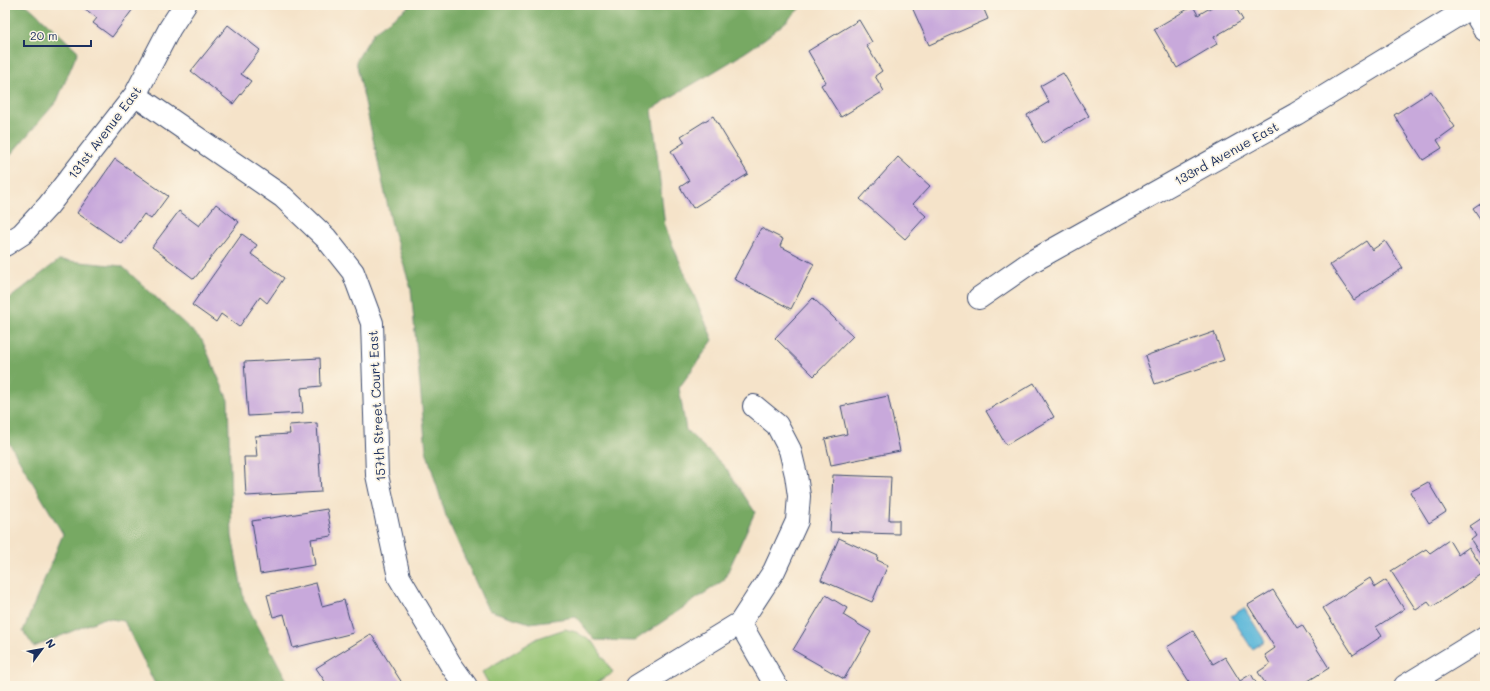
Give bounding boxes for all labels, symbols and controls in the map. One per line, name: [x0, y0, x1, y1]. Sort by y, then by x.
scale bar: [24, 22, 91, 48]
text: 20 m: [30, 27, 58, 43]
street label: 131st Avenue East: [63, 82, 145, 182]
street label: 133rd Avenue East: [1171, 117, 1281, 189]
street label: 157th Street Court East: [364, 330, 388, 482]
north arrow: [22, 629, 62, 669]
text: N: [42, 636, 59, 651]

